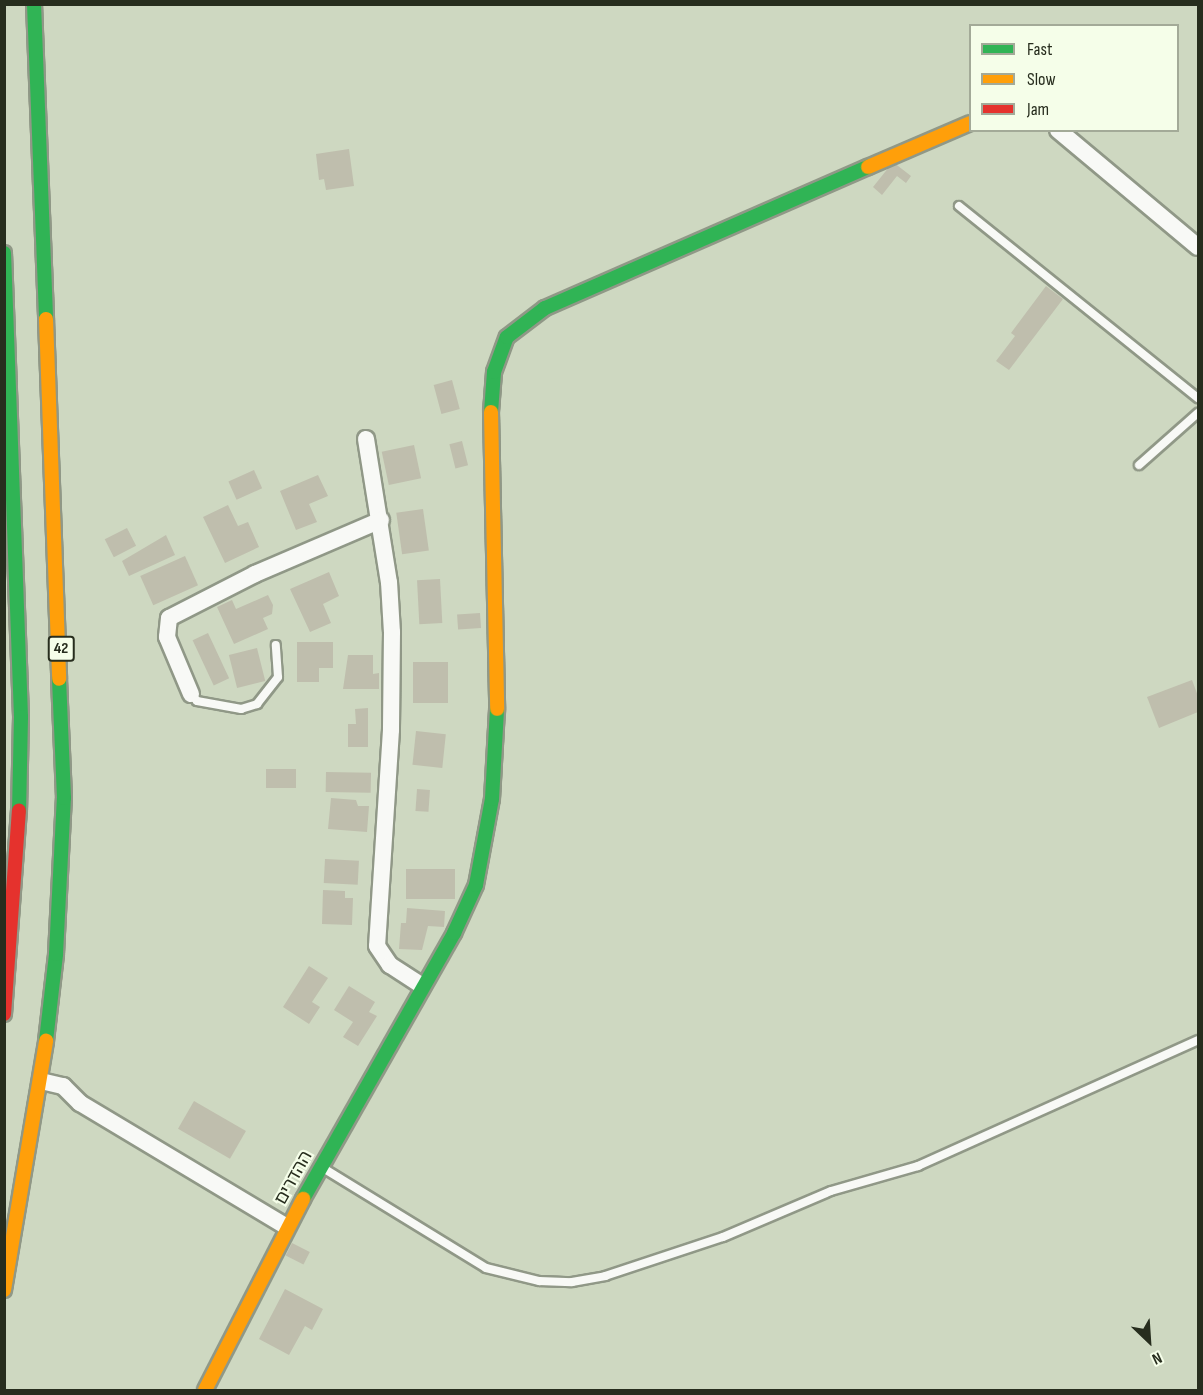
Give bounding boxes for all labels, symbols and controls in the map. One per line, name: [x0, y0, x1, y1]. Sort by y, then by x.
legend: [969, 24, 1179, 132]
text: Fast: [1027, 39, 1052, 60]
text: Slow: [1027, 69, 1056, 90]
text: Jam: [1027, 99, 1049, 120]
road number: 42: [48, 636, 74, 662]
street label: ההדרים: [270, 1147, 318, 1209]
north arrow: [1119, 1311, 1179, 1371]
text: N: [1149, 1347, 1165, 1368]

